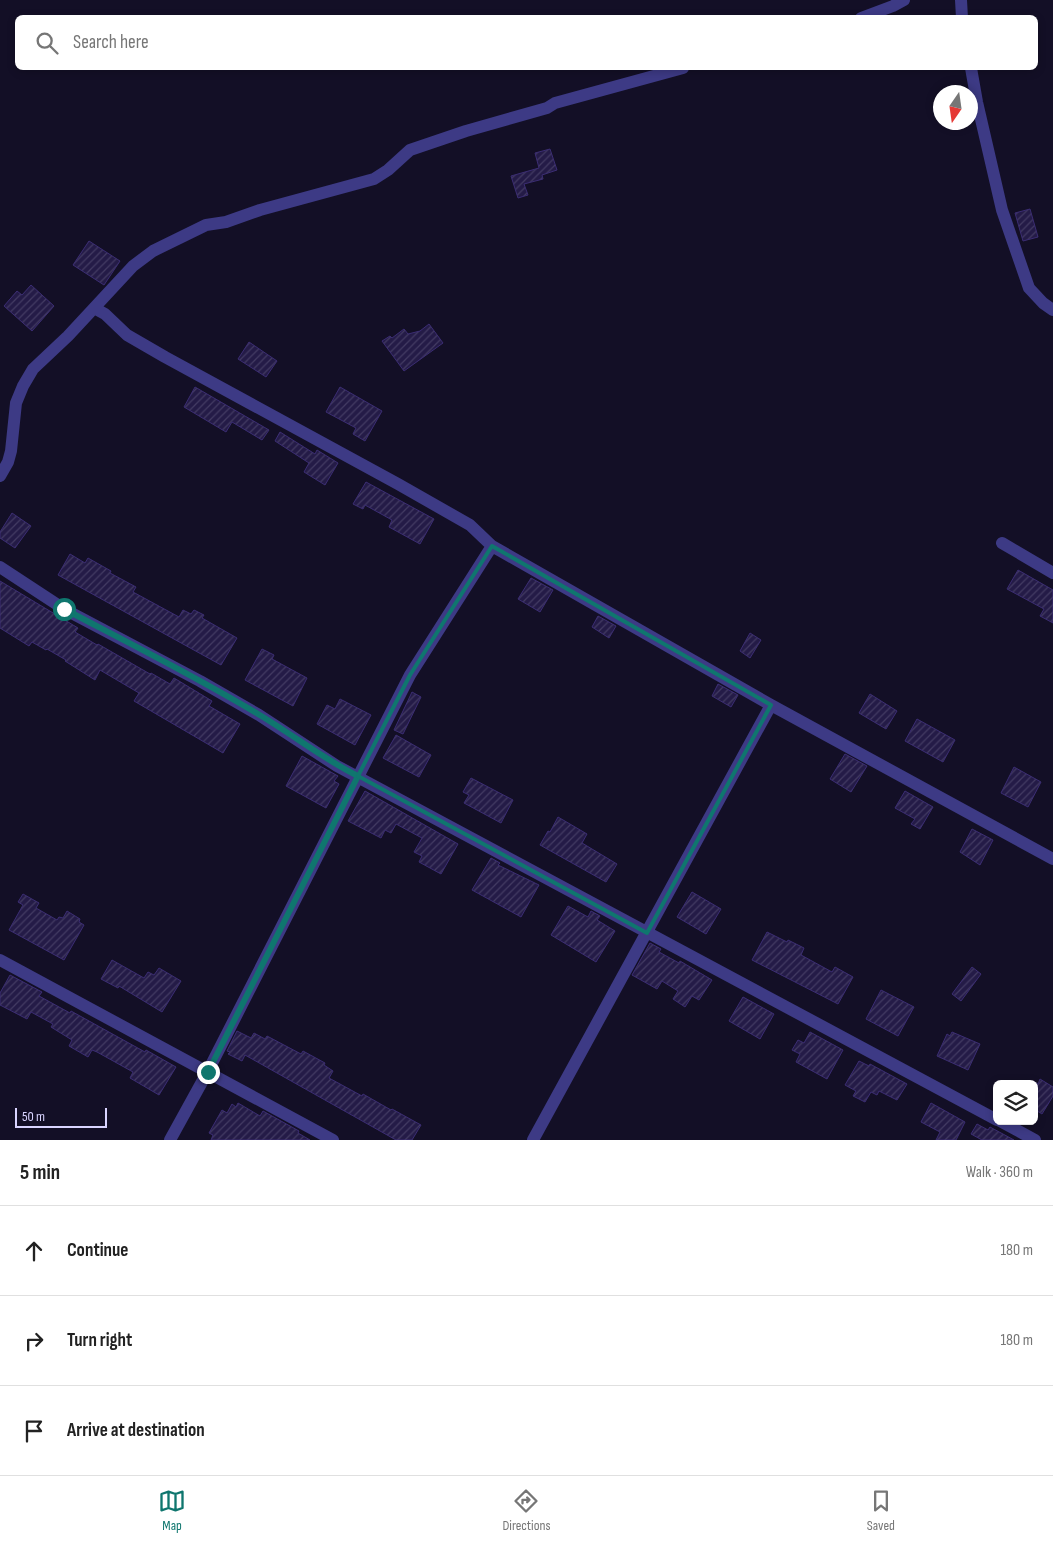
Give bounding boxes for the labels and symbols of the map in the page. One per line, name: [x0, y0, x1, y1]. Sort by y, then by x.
north arrow: [933, 85, 978, 130]
route start: [53, 598, 76, 621]
route end: [197, 1061, 220, 1084]
scale bar: [15, 1105, 108, 1128]

